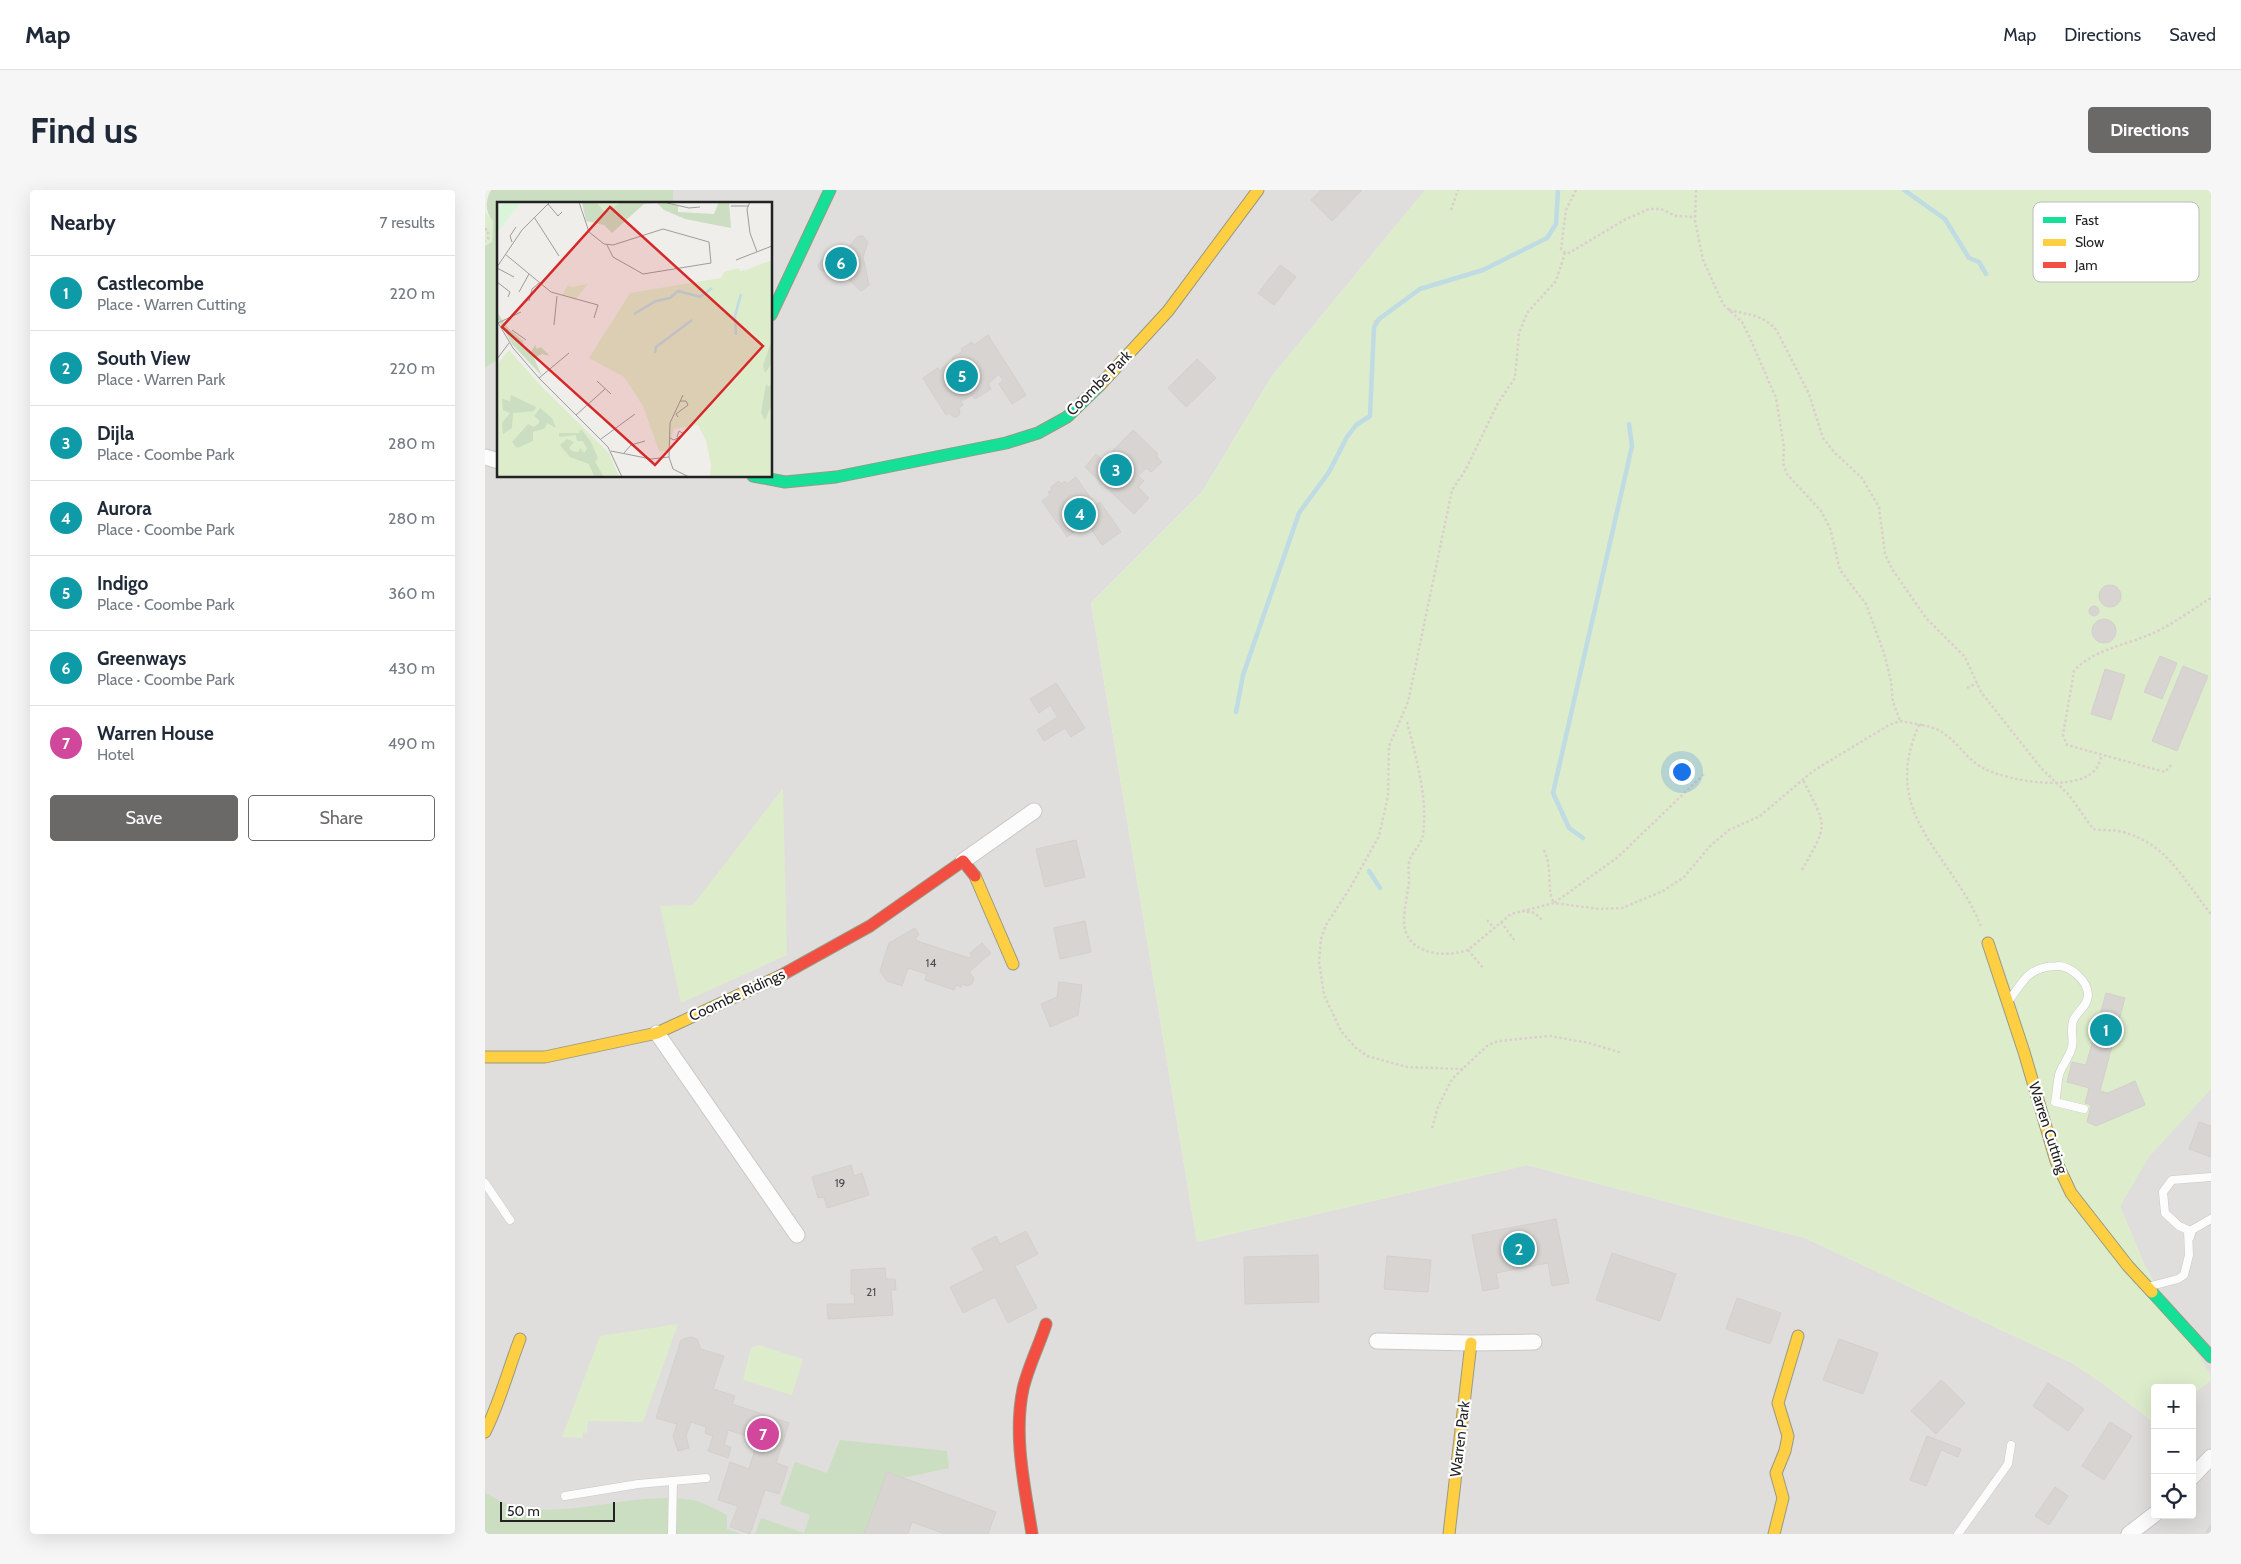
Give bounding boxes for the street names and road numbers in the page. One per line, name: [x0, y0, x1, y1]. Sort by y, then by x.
street label: Coombe Park: [1063, 346, 1136, 419]
street label: Coombe Ridings: [686, 965, 788, 1025]
street label: Warren Cutting: [2025, 1080, 2071, 1177]
street label: Warren Park: [1446, 1400, 1474, 1478]

